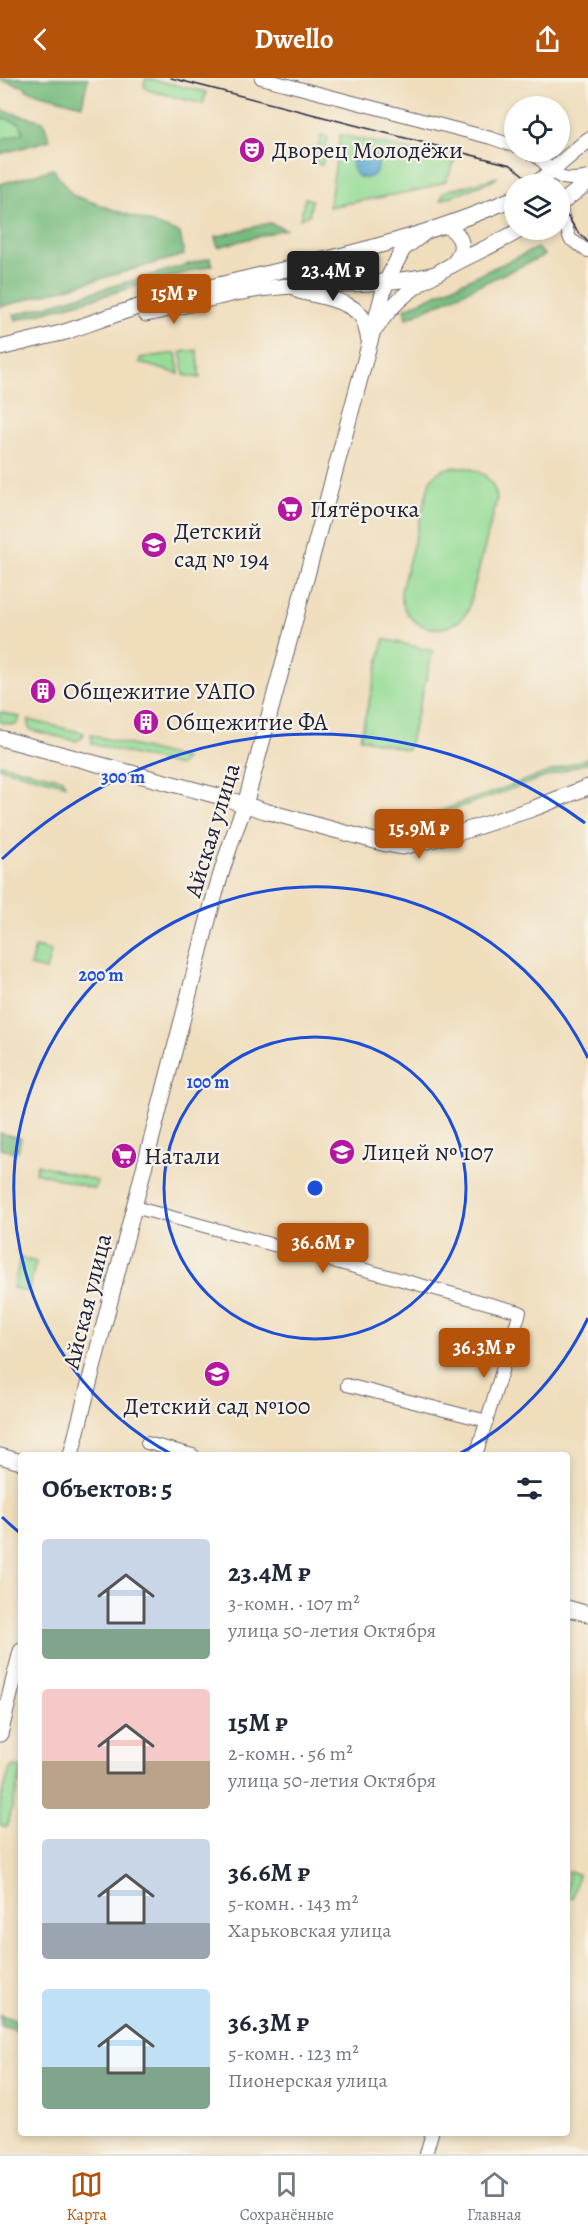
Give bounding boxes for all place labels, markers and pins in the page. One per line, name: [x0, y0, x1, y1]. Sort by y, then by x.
place label: Дворец Молодёжи: [272, 134, 463, 166]
theatre icon: Дворец Молодёжи: [237, 135, 267, 165]
pin: 23.4M ₽: [278, 251, 388, 302]
pin: 15M ₽: [132, 274, 216, 325]
place label: Пятёрочка: [310, 493, 420, 525]
supermarket icon: Пятёрочка: [275, 494, 305, 524]
place label: Детский сад № 194: [174, 515, 269, 575]
school or university icon: Детский сад № 194: [139, 530, 169, 560]
place label: Общежитие УАПО: [63, 675, 255, 707]
building icon: Общежитие УАПО: [28, 676, 58, 706]
place label: Общежитие ФА: [166, 706, 329, 738]
building icon: Общежитие ФА: [131, 707, 161, 737]
pin: 15.9M ₽: [364, 809, 474, 860]
place label: Лицей № 107: [362, 1136, 494, 1168]
school or university icon: Лицей № 107: [327, 1137, 357, 1167]
place label: Натали: [144, 1140, 220, 1172]
supermarket icon: Натали: [109, 1141, 139, 1171]
centre of rings: [305, 1178, 325, 1198]
pin: 36.6M ₽: [268, 1223, 378, 1274]
pin: 36.3M ₽: [429, 1328, 539, 1379]
school or university icon: Детский сад №100: [202, 1359, 232, 1389]
place label: Детский сад №100: [123, 1390, 311, 1422]

